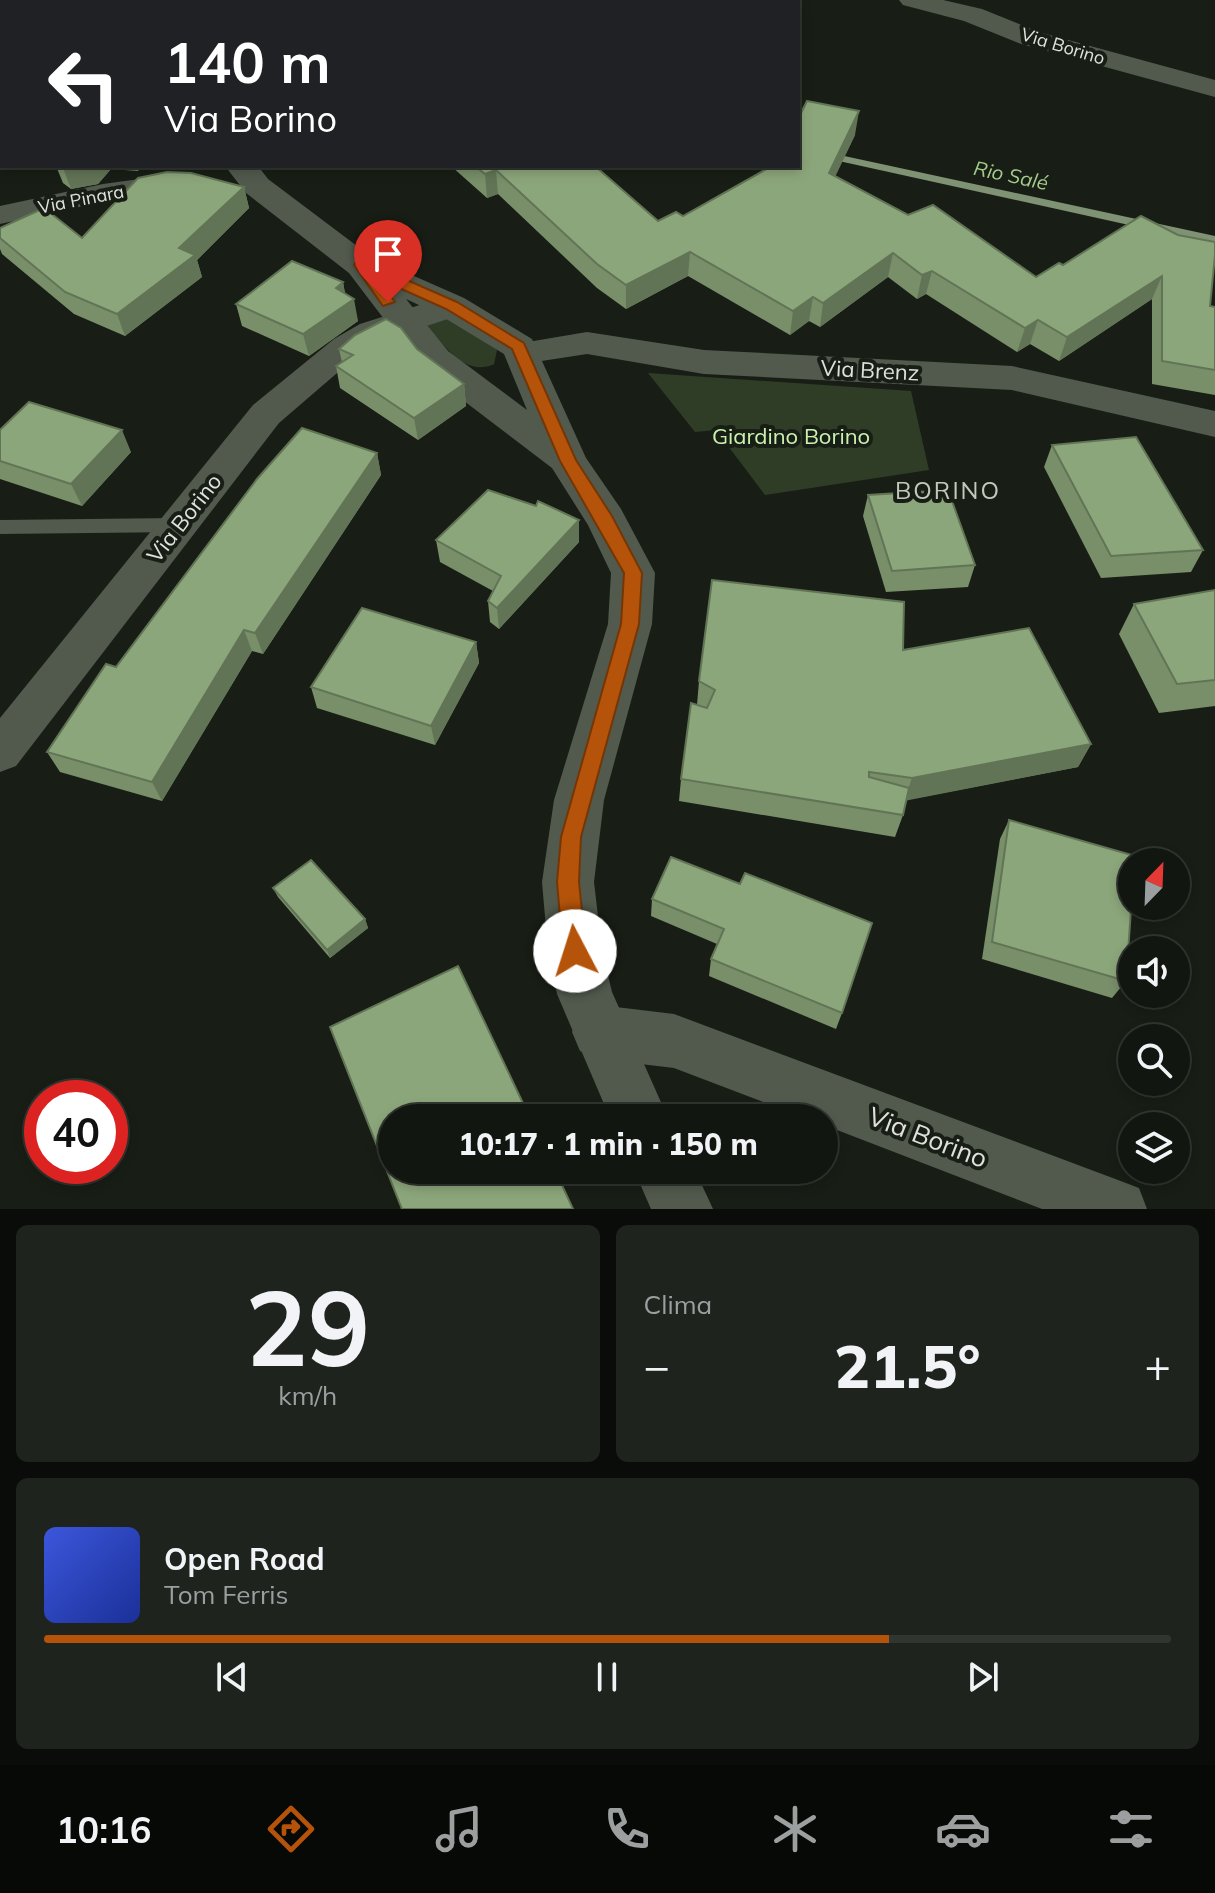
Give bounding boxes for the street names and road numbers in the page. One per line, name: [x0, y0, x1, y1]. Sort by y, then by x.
street label: Via Borino: [1018, 22, 1108, 70]
street label: Via Pinara: [36, 179, 126, 219]
street label: Via Brenz: [820, 353, 920, 387]
street label: Via Borino: [140, 468, 228, 568]
street label: Via Borino: [864, 1099, 992, 1175]

